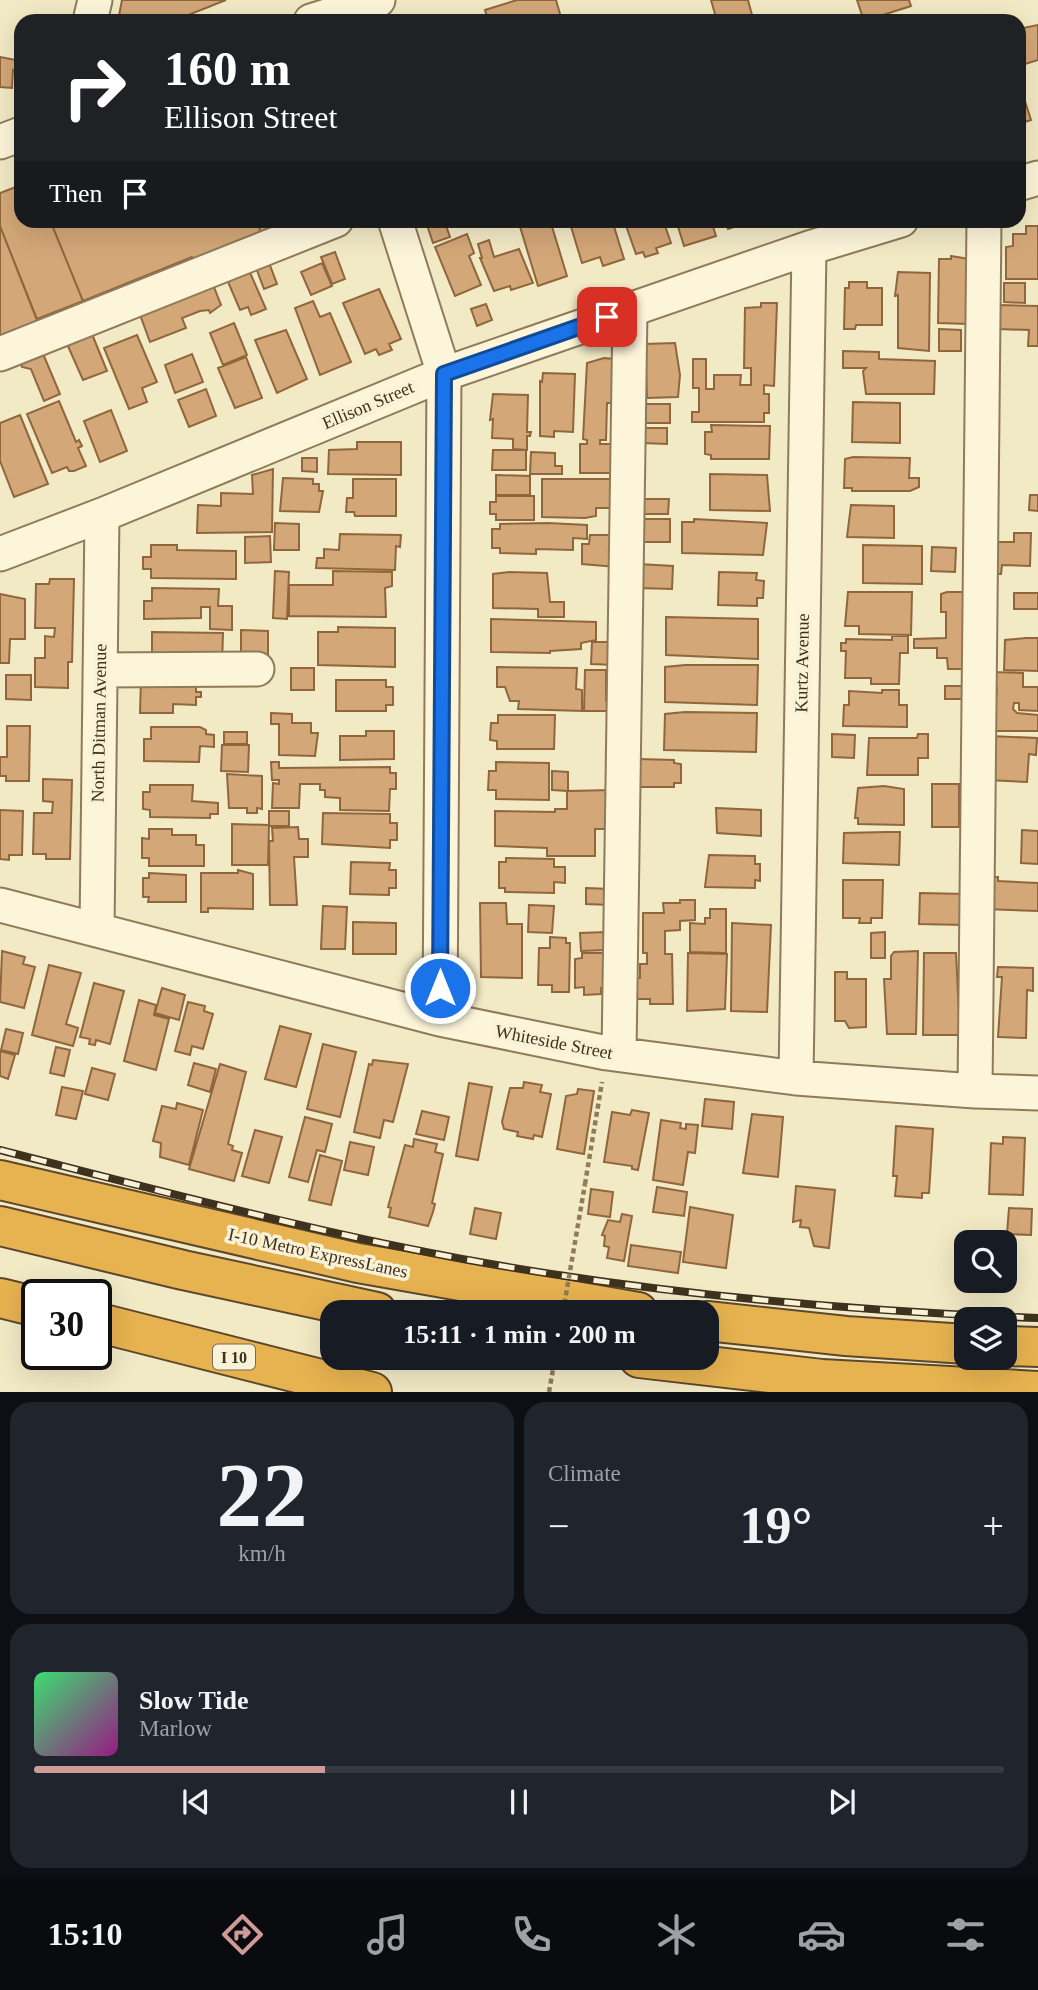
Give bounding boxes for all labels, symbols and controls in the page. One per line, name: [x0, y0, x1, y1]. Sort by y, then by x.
text: 160 m: [164, 41, 291, 96]
icon: right: [49, 42, 140, 133]
text: Ellison Street: [164, 99, 337, 135]
icon: arrive: [116, 175, 154, 213]
text: Then: [49, 179, 102, 208]
pin: [577, 287, 637, 347]
icon: arrive: [588, 298, 626, 336]
street label: Ellison Street: [319, 377, 417, 433]
street label: Kurtz Avenue: [791, 613, 813, 713]
street label: North Ditman Avenue: [88, 644, 110, 802]
position arrow: [403, 951, 477, 1025]
street label: Whiteside Street: [493, 1021, 615, 1063]
street label: I-10 Metro ExpressLanes: [226, 1224, 410, 1282]
map controls: [954, 1230, 1017, 1370]
button: search: [954, 1230, 1017, 1293]
speed limit sign: 30: [21, 1279, 112, 1370]
button: layers: [954, 1307, 1017, 1370]
text: 15:11 · 1 min · 200 m: [403, 1320, 636, 1349]
road number: I 10: [213, 1344, 255, 1370]
text: 22: [217, 1445, 308, 1546]
text: Climate: [548, 1461, 621, 1486]
text: 19°: [740, 1497, 812, 1554]
text: −: [548, 1505, 569, 1547]
text: +: [983, 1505, 1004, 1547]
text: km/h: [238, 1541, 286, 1566]
text: Slow Tide: [139, 1686, 249, 1715]
text: Marlow: [139, 1716, 212, 1741]
icon: previous: [177, 1783, 215, 1821]
icon: pause: [500, 1783, 538, 1821]
icon: next: [823, 1783, 861, 1821]
icon: directions: [218, 1910, 267, 1959]
icon: music: [363, 1910, 412, 1959]
icon: phone: [507, 1910, 556, 1959]
icon: climate: [652, 1910, 701, 1959]
icon: car: [797, 1910, 846, 1959]
icon: filters: [941, 1910, 990, 1959]
text: 15:10: [48, 1916, 122, 1952]

